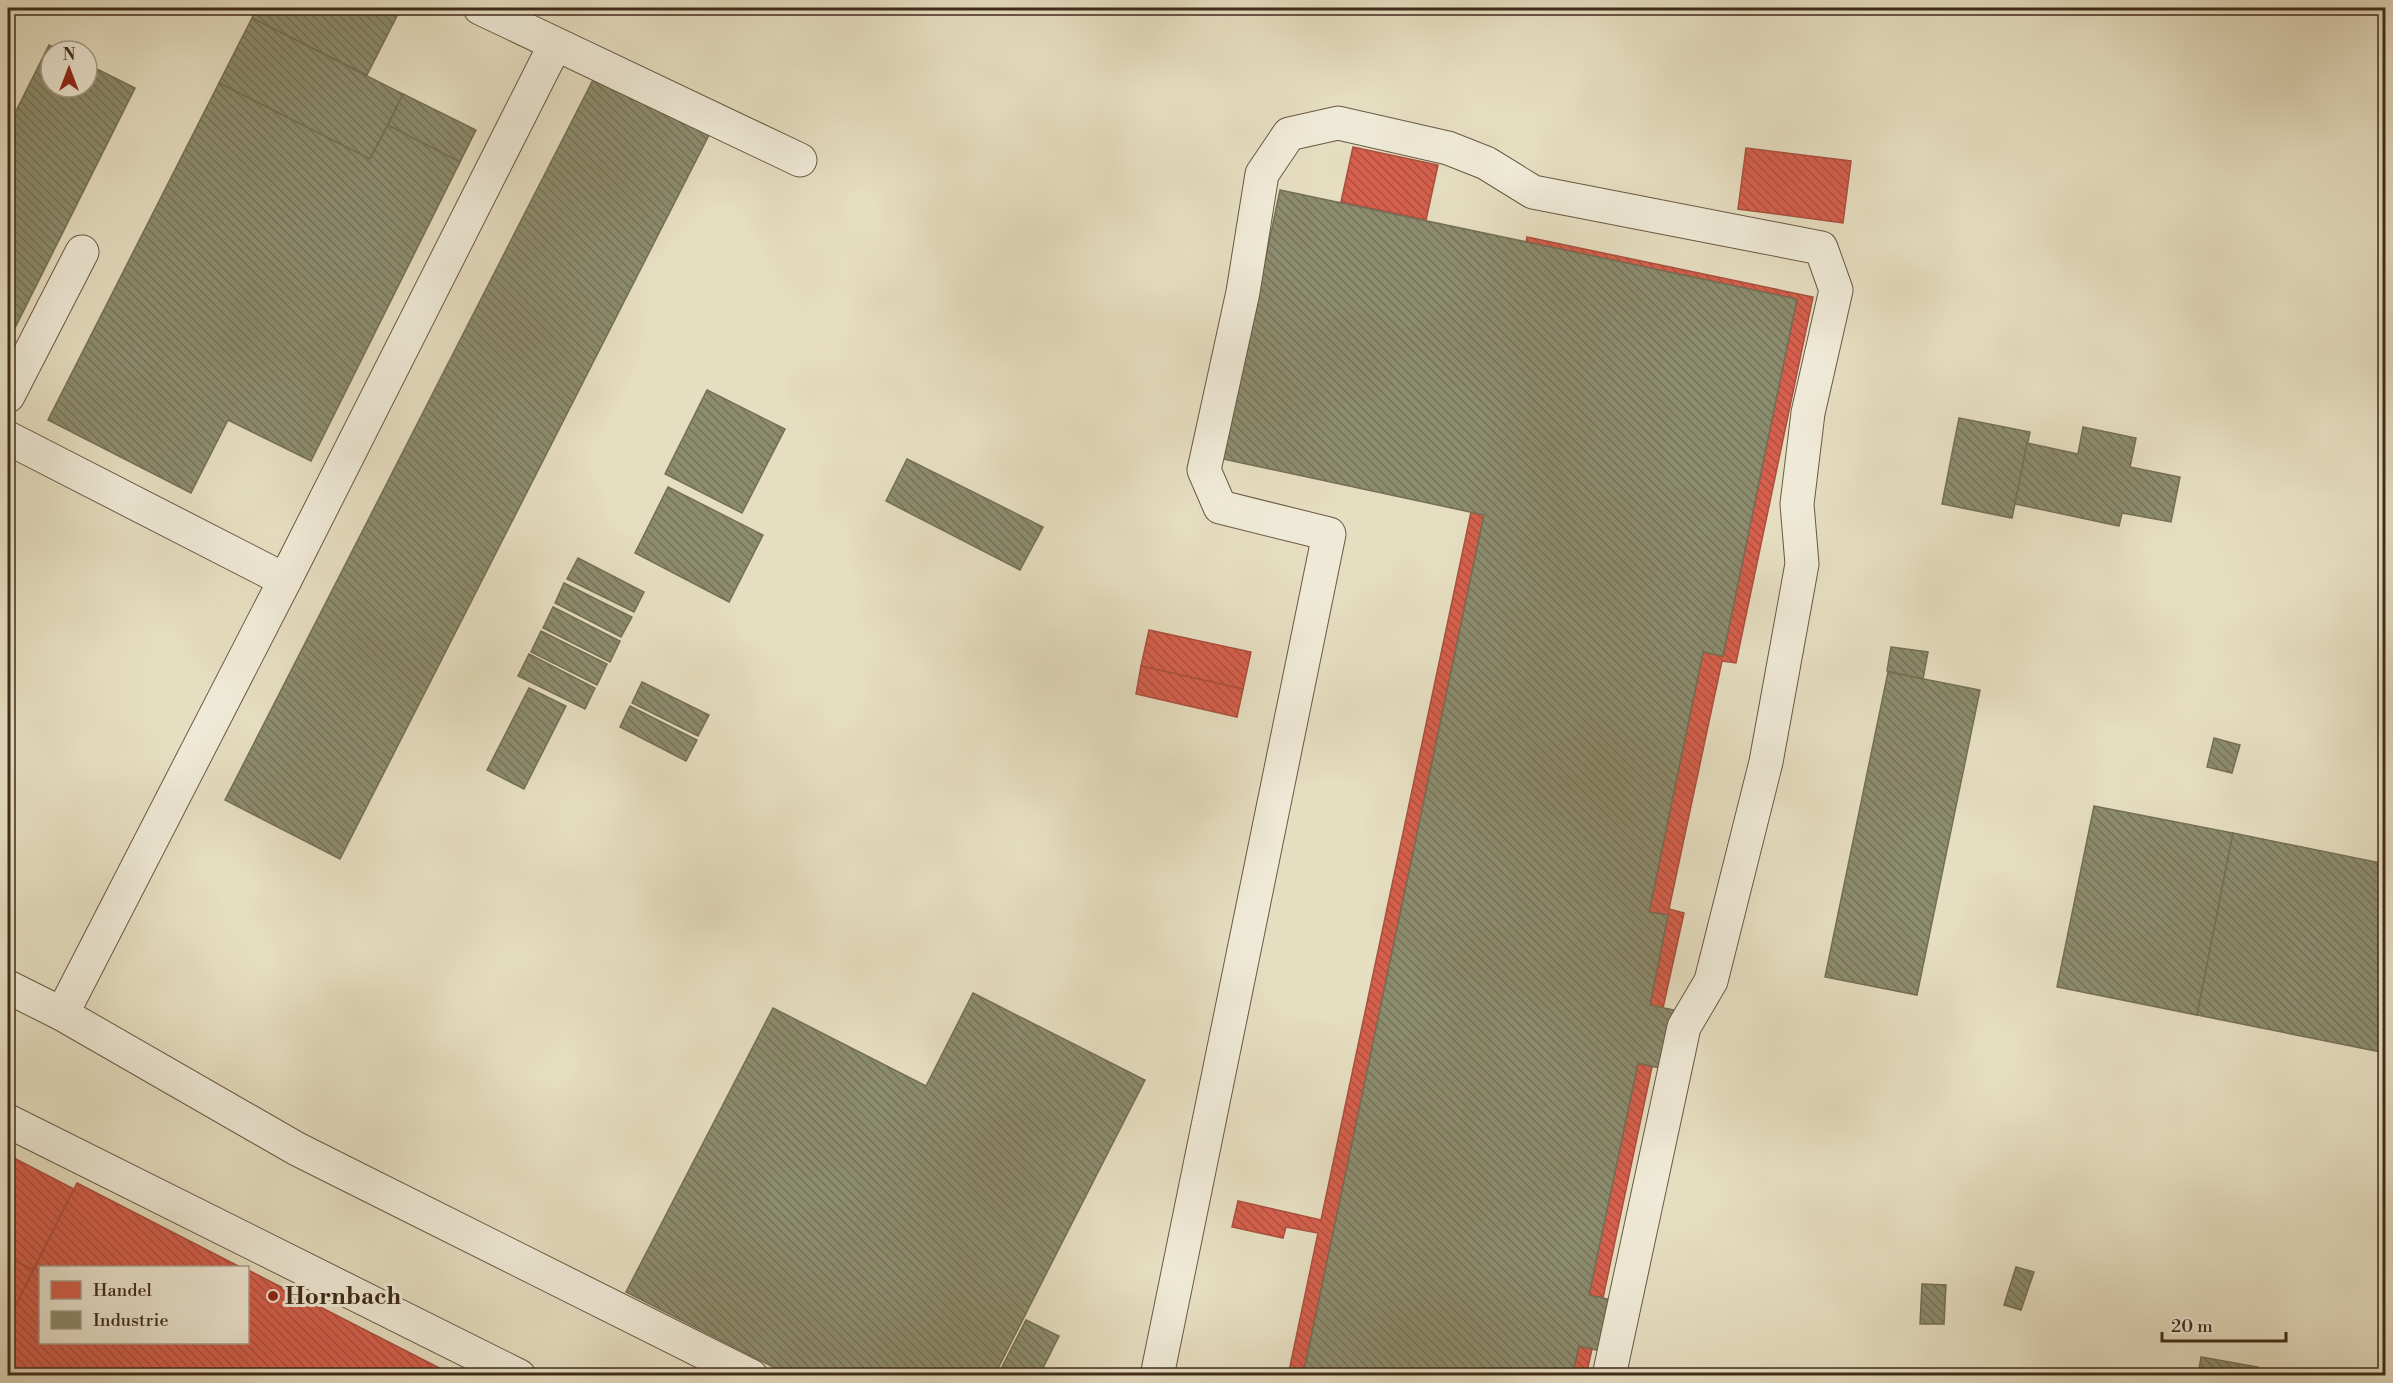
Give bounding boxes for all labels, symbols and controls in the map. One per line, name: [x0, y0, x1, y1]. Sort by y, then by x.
north arrow: [39, 39, 99, 99]
text: N: [63, 45, 76, 65]
legend: [39, 1266, 249, 1344]
text: Handel: [93, 1279, 153, 1302]
place label: Hornbach: [285, 1282, 401, 1312]
marker: Hornbach: [266, 1289, 280, 1303]
scale bar: [2162, 1305, 2286, 1343]
text: Industrie: [93, 1309, 169, 1332]
text: 20 m: [2171, 1315, 2213, 1338]

